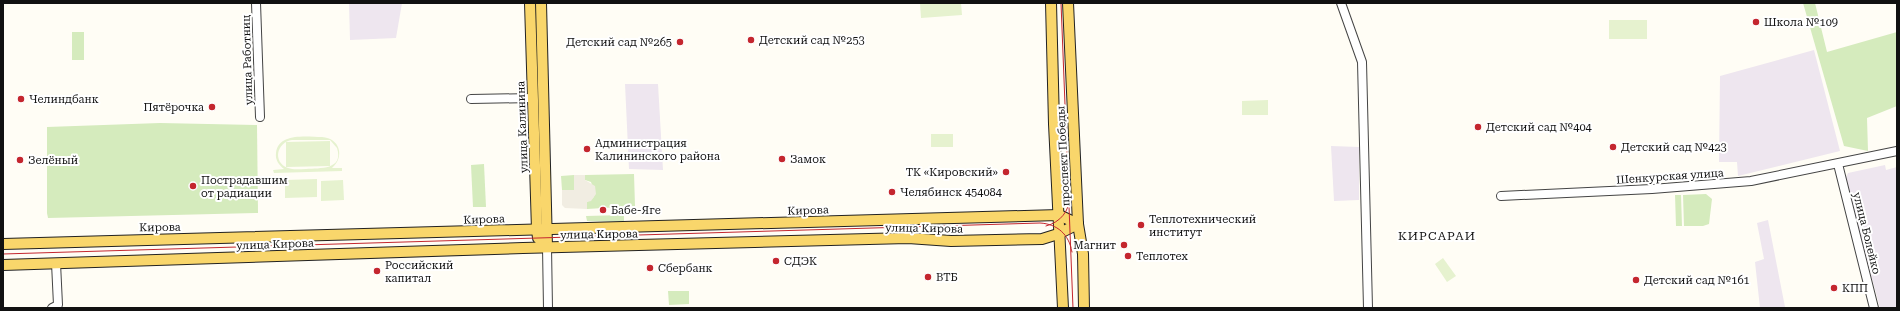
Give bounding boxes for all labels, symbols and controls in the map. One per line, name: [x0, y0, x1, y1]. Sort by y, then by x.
street label: улица Работниц: [239, 15, 256, 105]
place label: Школа №109: [1764, 16, 1838, 29]
marker: Школа №109: [1751, 17, 1761, 27]
place label: Детский сад №253: [759, 34, 865, 47]
marker: Детский сад №253: [746, 35, 756, 45]
place label: Детский сад №265: [566, 36, 672, 49]
marker: Детский сад №265: [675, 37, 685, 47]
street label: улица Калинина: [514, 81, 531, 173]
place label: Челиндбанк: [29, 93, 99, 106]
marker: Челиндбанк: [16, 94, 26, 104]
place label: Пятёрочка: [143, 101, 204, 114]
marker: Пятёрочка: [207, 102, 217, 112]
street label: проспект Победы: [1054, 105, 1073, 206]
place label: Детский сад №404: [1486, 121, 1593, 134]
marker: Детский сад №404: [1473, 122, 1483, 132]
place label: Администрация Калининского района: [595, 137, 720, 163]
place label: Детский сад №423: [1621, 141, 1727, 154]
marker: Детский сад №423: [1608, 142, 1618, 152]
marker: Администрация Калининского района: [582, 144, 592, 154]
place label: Замок: [790, 153, 826, 166]
place label: Зелёный: [28, 154, 78, 167]
marker: Замок: [777, 154, 787, 164]
marker: Зелёный: [15, 155, 25, 165]
place label: ТК «Кировский»: [906, 166, 998, 179]
street label: Шенкурская улица: [1616, 166, 1724, 187]
marker: ТК «Кировский»: [1001, 167, 1011, 177]
place label: Пострадавшим от радиации: [201, 174, 288, 200]
marker: Пострадавшим от радиации: [188, 181, 198, 191]
place label: Челябинск 454084: [900, 186, 1003, 199]
marker: Челябинск 454084: [887, 187, 897, 197]
street label: улица Болейко: [1850, 191, 1883, 276]
street label: Кирова: [787, 203, 829, 218]
place label: Бабе-Яге: [611, 204, 661, 217]
marker: Бабе-Яге: [598, 205, 608, 215]
street label: Кирова: [463, 212, 505, 227]
place label: Теплотехнический институт: [1149, 213, 1256, 239]
marker: Теплотехнический институт: [1136, 220, 1146, 230]
street label: Кирова: [139, 221, 181, 234]
street label: улица Кирова: [885, 221, 963, 236]
street label: улица Кирова: [560, 227, 638, 242]
district label: КИРСАРАИ: [1398, 229, 1476, 243]
street label: улица Кирова: [236, 237, 314, 252]
place label: Магнит: [1073, 239, 1116, 252]
marker: Магнит: [1119, 240, 1129, 250]
place label: Теплотех: [1136, 250, 1188, 263]
marker: Теплотех: [1123, 251, 1133, 261]
place label: СДЭК: [784, 255, 817, 268]
marker: СДЭК: [771, 256, 781, 266]
place label: Российский капитал: [385, 259, 454, 285]
place label: Сбербанк: [658, 262, 713, 275]
marker: Сбербанк: [645, 263, 655, 273]
marker: Российский капитал: [372, 266, 382, 276]
place label: ВТБ: [936, 271, 958, 284]
marker: ВТБ: [923, 272, 933, 282]
place label: Детский сад №161: [1644, 274, 1750, 287]
marker: Детский сад №161: [1631, 275, 1641, 285]
place label: КПП: [1842, 282, 1868, 295]
marker: КПП: [1829, 283, 1839, 293]

